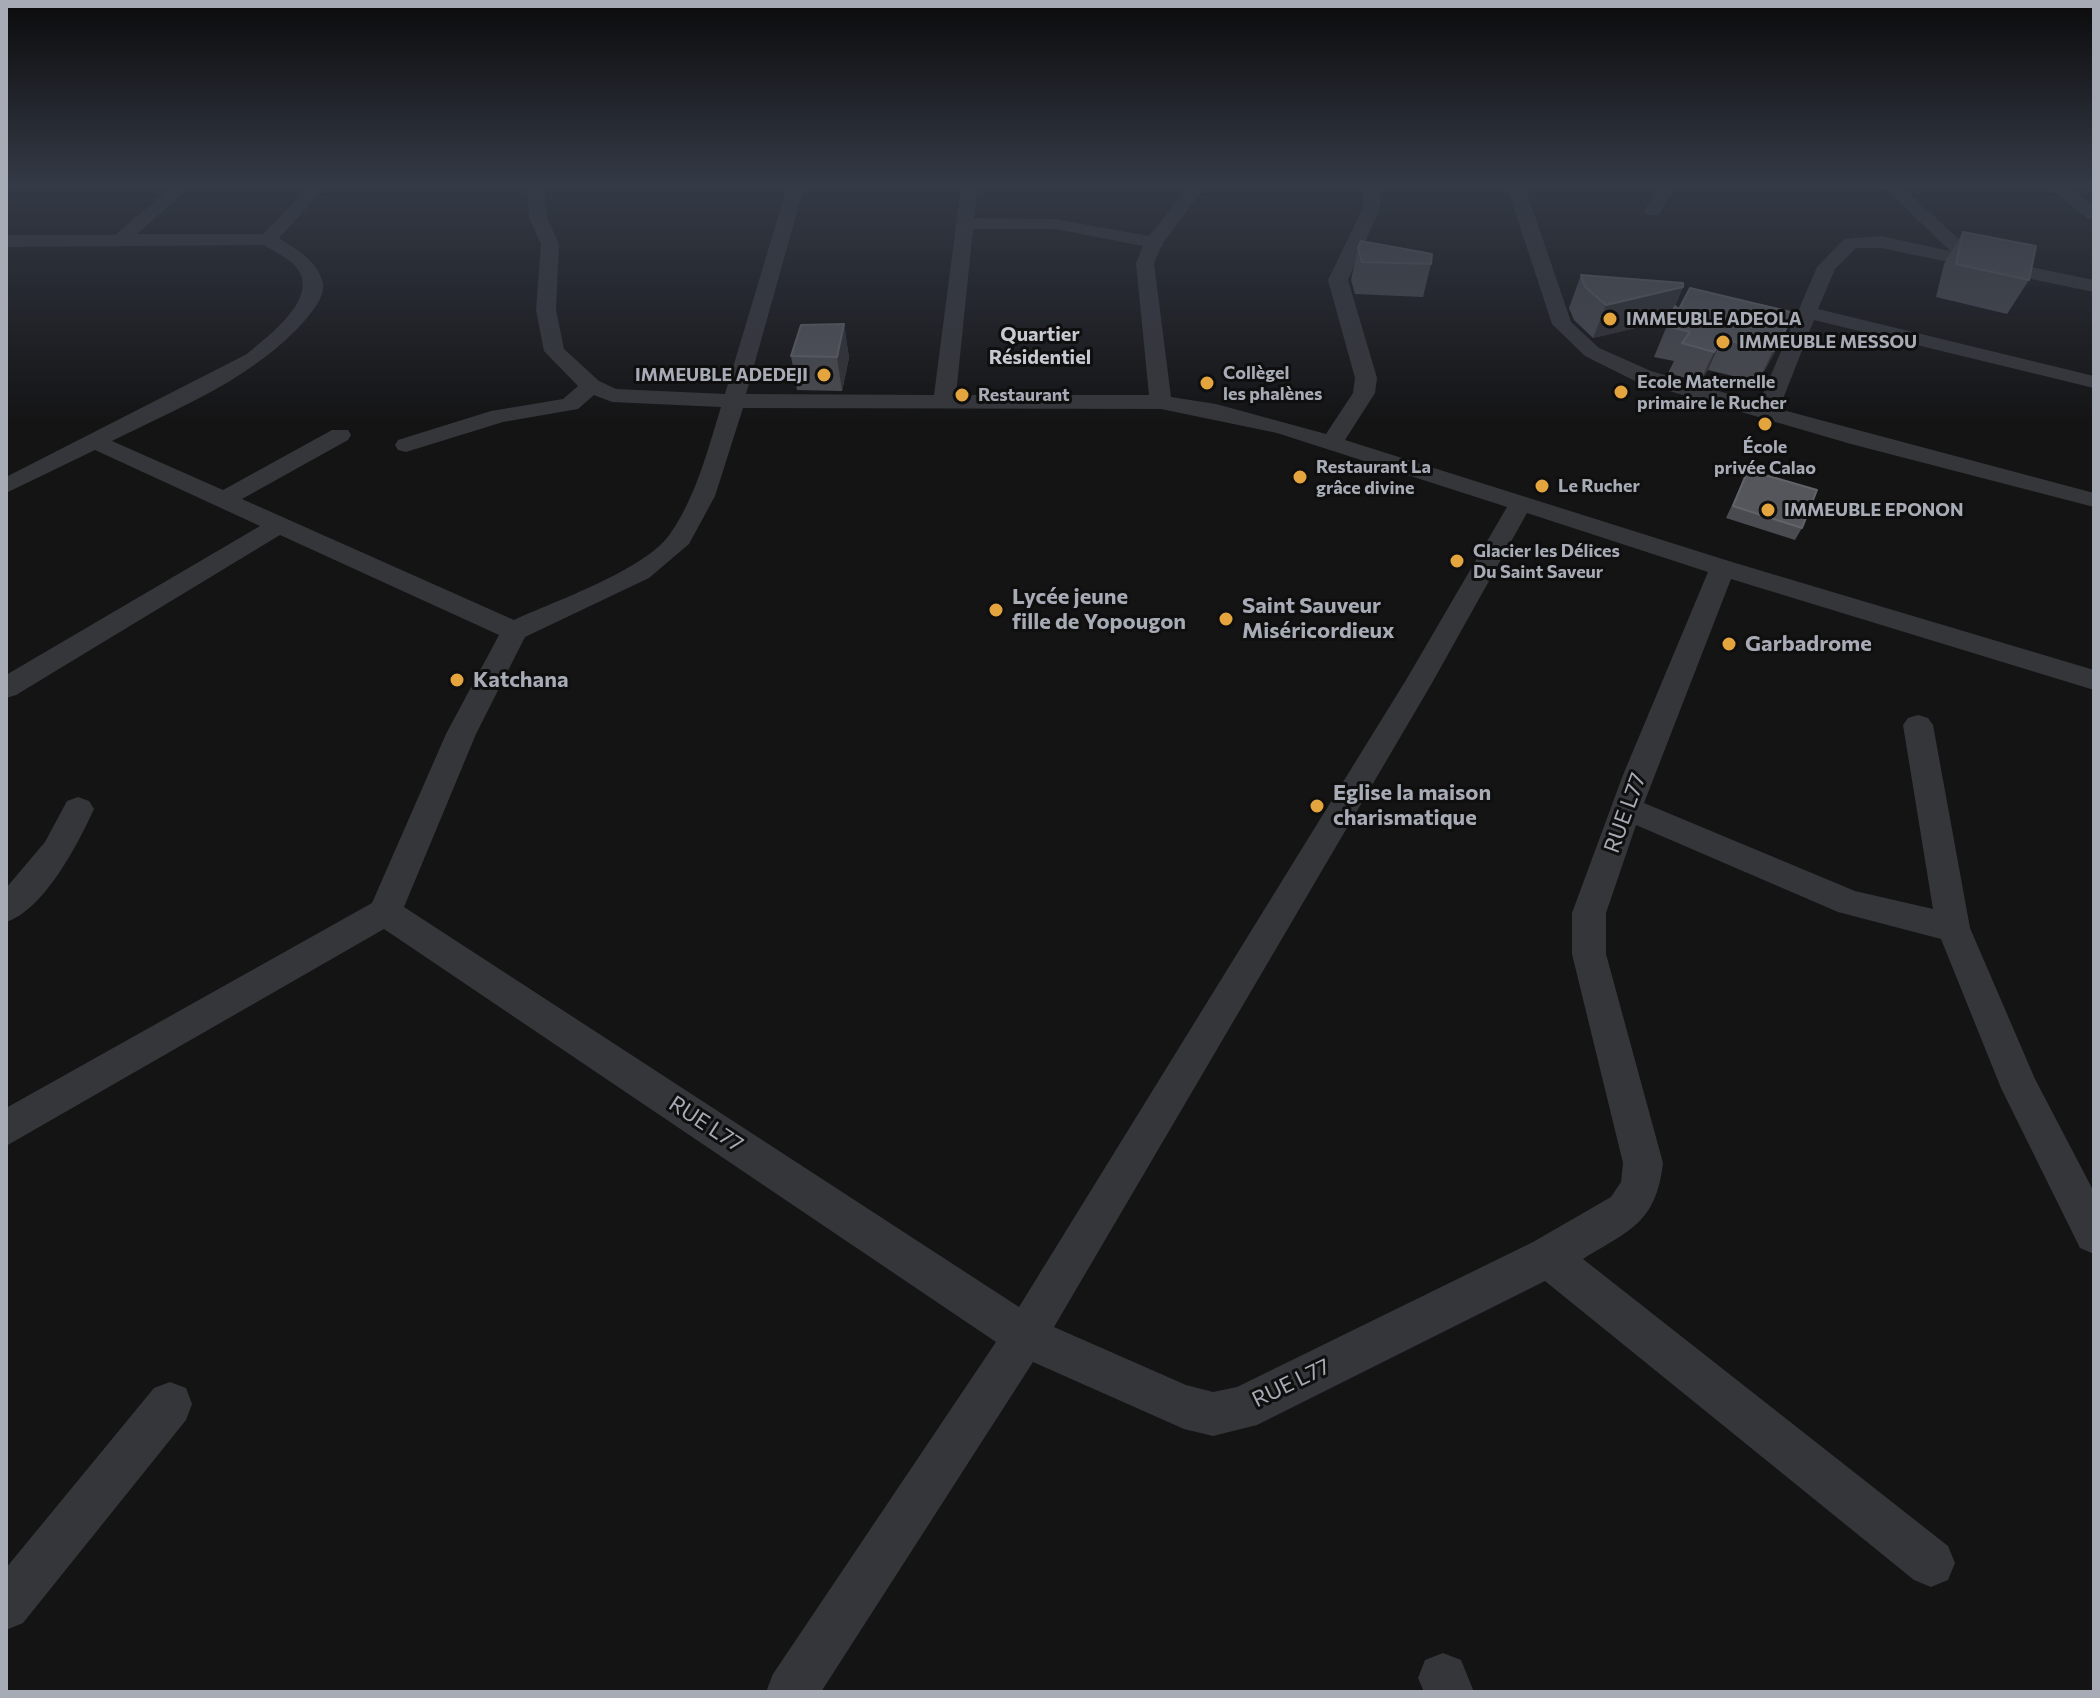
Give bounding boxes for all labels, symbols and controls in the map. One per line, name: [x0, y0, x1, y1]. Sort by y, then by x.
place label: IMMEUBLE ADEOLA: [1626, 308, 1802, 330]
marker: IMMEUBLE ADEOLA: [1601, 310, 1619, 328]
district label: Quartier Résidentiel: [989, 322, 1091, 369]
place label: IMMEUBLE MESSOU: [1739, 331, 1917, 353]
marker: IMMEUBLE MESSOU: [1714, 333, 1732, 351]
place label: Collègel les phalènes: [1223, 362, 1322, 404]
place label: IMMEUBLE ADEDEJI: [635, 364, 808, 386]
marker: IMMEUBLE ADEDEJI: [815, 366, 833, 384]
place label: Ecole Maternelle primaire le Rucher: [1637, 371, 1787, 414]
marker: Collègel les phalènes: [1198, 374, 1216, 392]
marker: Ecole Maternelle primaire le Rucher: [1612, 383, 1630, 401]
place label: Restaurant: [978, 384, 1070, 406]
marker: Restaurant: [953, 386, 971, 404]
marker: École privée Calao: [1756, 415, 1774, 433]
place label: École privée Calao: [1714, 436, 1816, 478]
place label: Restaurant La grâce divine: [1316, 456, 1431, 498]
marker: Restaurant La grâce divine: [1291, 468, 1309, 486]
place label: Le Rucher: [1558, 475, 1640, 497]
marker: Le Rucher: [1533, 477, 1551, 495]
place label: IMMEUBLE EPONON: [1784, 499, 1963, 521]
marker: IMMEUBLE EPONON: [1759, 501, 1777, 519]
place label: Glacier les Délices Du Saint Saveur: [1473, 540, 1620, 582]
marker: Glacier les Délices Du Saint Saveur: [1448, 552, 1466, 570]
place label: Lycée jeune fille de Yopougon: [1012, 584, 1186, 636]
place label: Saint Sauveur Miséricordieux: [1242, 593, 1395, 644]
marker: Lycée jeune fille de Yopougon: [987, 601, 1005, 619]
marker: Saint Sauveur Miséricordieux: [1217, 610, 1235, 628]
place label: Garbadrome: [1745, 631, 1872, 657]
marker: Garbadrome: [1720, 635, 1738, 653]
place label: Katchana: [473, 667, 568, 693]
marker: Katchana: [448, 671, 466, 689]
street label: RUE L77: [1598, 769, 1652, 857]
place label: Eglise la maison charismatique: [1333, 780, 1491, 832]
marker: Eglise la maison charismatique: [1308, 797, 1326, 815]
street label: RUE L77: [664, 1090, 748, 1158]
street label: RUE L77: [1248, 1353, 1334, 1413]

